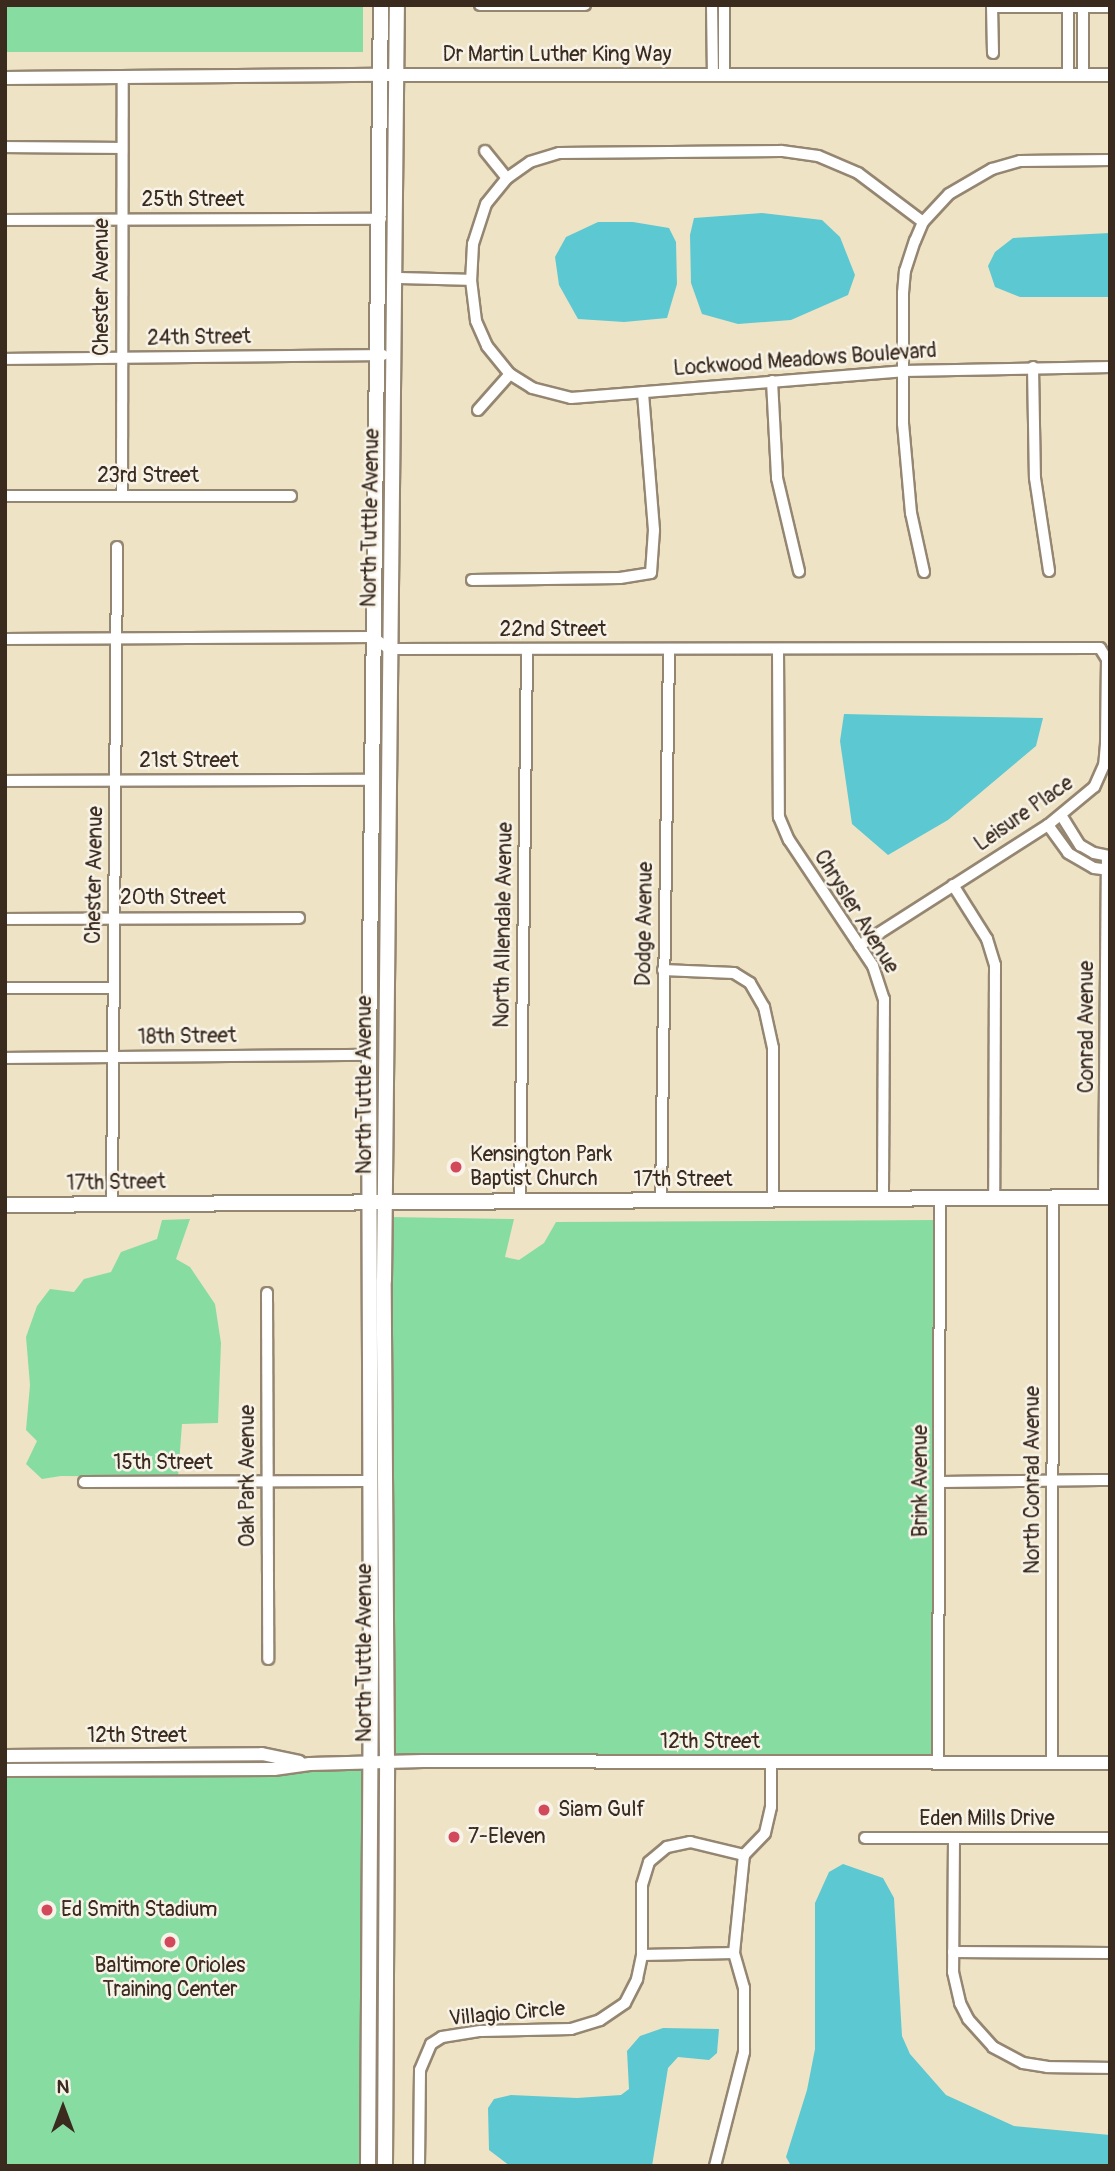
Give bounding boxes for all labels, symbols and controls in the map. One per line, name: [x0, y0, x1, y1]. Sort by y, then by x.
street label: Dr Martin Luther King Way: [442, 42, 672, 68]
street label: 25th Street: [142, 187, 244, 213]
street label: Chester Avenue: [89, 218, 115, 356]
street label: 24th Street: [147, 324, 251, 352]
street label: Lockwood Meadows Boulevard: [672, 338, 938, 382]
street label: North Tuttle Avenue: [357, 428, 385, 608]
street label: 23rd Street: [97, 463, 199, 489]
street label: 22nd Street: [499, 617, 607, 643]
street label: 21st Street: [139, 748, 239, 774]
street label: Leisure Place: [970, 771, 1078, 857]
street label: Chester Avenue: [81, 806, 109, 944]
street label: North Allendale Avenue: [490, 822, 518, 1028]
street label: Chrysler Avenue: [808, 846, 904, 978]
street label: Dodge Avenue: [631, 861, 659, 987]
street label: 20th Street: [120, 885, 226, 911]
street label: Conrad Avenue: [1074, 961, 1100, 1093]
street label: North Tuttle Avenue: [352, 996, 378, 1174]
street label: 18th Street: [137, 1024, 237, 1050]
place label: Kensington Park Baptist Church: [470, 1142, 612, 1192]
marker: Kensington Park Baptist Church: [448, 1159, 464, 1175]
street label: 17th Street: [633, 1167, 733, 1193]
street label: 17th Street: [66, 1170, 166, 1196]
street label: North Conrad Avenue: [1020, 1386, 1046, 1574]
street label: Oak Park Avenue: [235, 1405, 261, 1547]
street label: Brink Avenue: [908, 1425, 934, 1537]
street label: 15th Street: [113, 1450, 213, 1476]
street label: North Tuttle Avenue: [352, 1564, 378, 1742]
street label: 12th Street: [87, 1723, 187, 1749]
street label: 12th Street: [660, 1729, 760, 1755]
place label: Siam Gulf: [558, 1797, 645, 1823]
marker: Siam Gulf: [536, 1802, 552, 1818]
street label: Eden Mills Drive: [919, 1806, 1055, 1832]
place label: 7-Eleven: [468, 1824, 546, 1850]
marker: 7-Eleven: [446, 1829, 462, 1845]
place label: Ed Smith Stadium: [61, 1897, 217, 1923]
marker: Ed Smith Stadium: [39, 1902, 55, 1918]
marker: Baltimore Orioles Training Center: [162, 1934, 178, 1950]
place label: Baltimore Orioles Training Center: [95, 1953, 245, 2003]
street label: Villagio Circle: [448, 1996, 566, 2032]
north arrow: [28, 2073, 98, 2143]
text: N: [57, 2075, 69, 2099]

